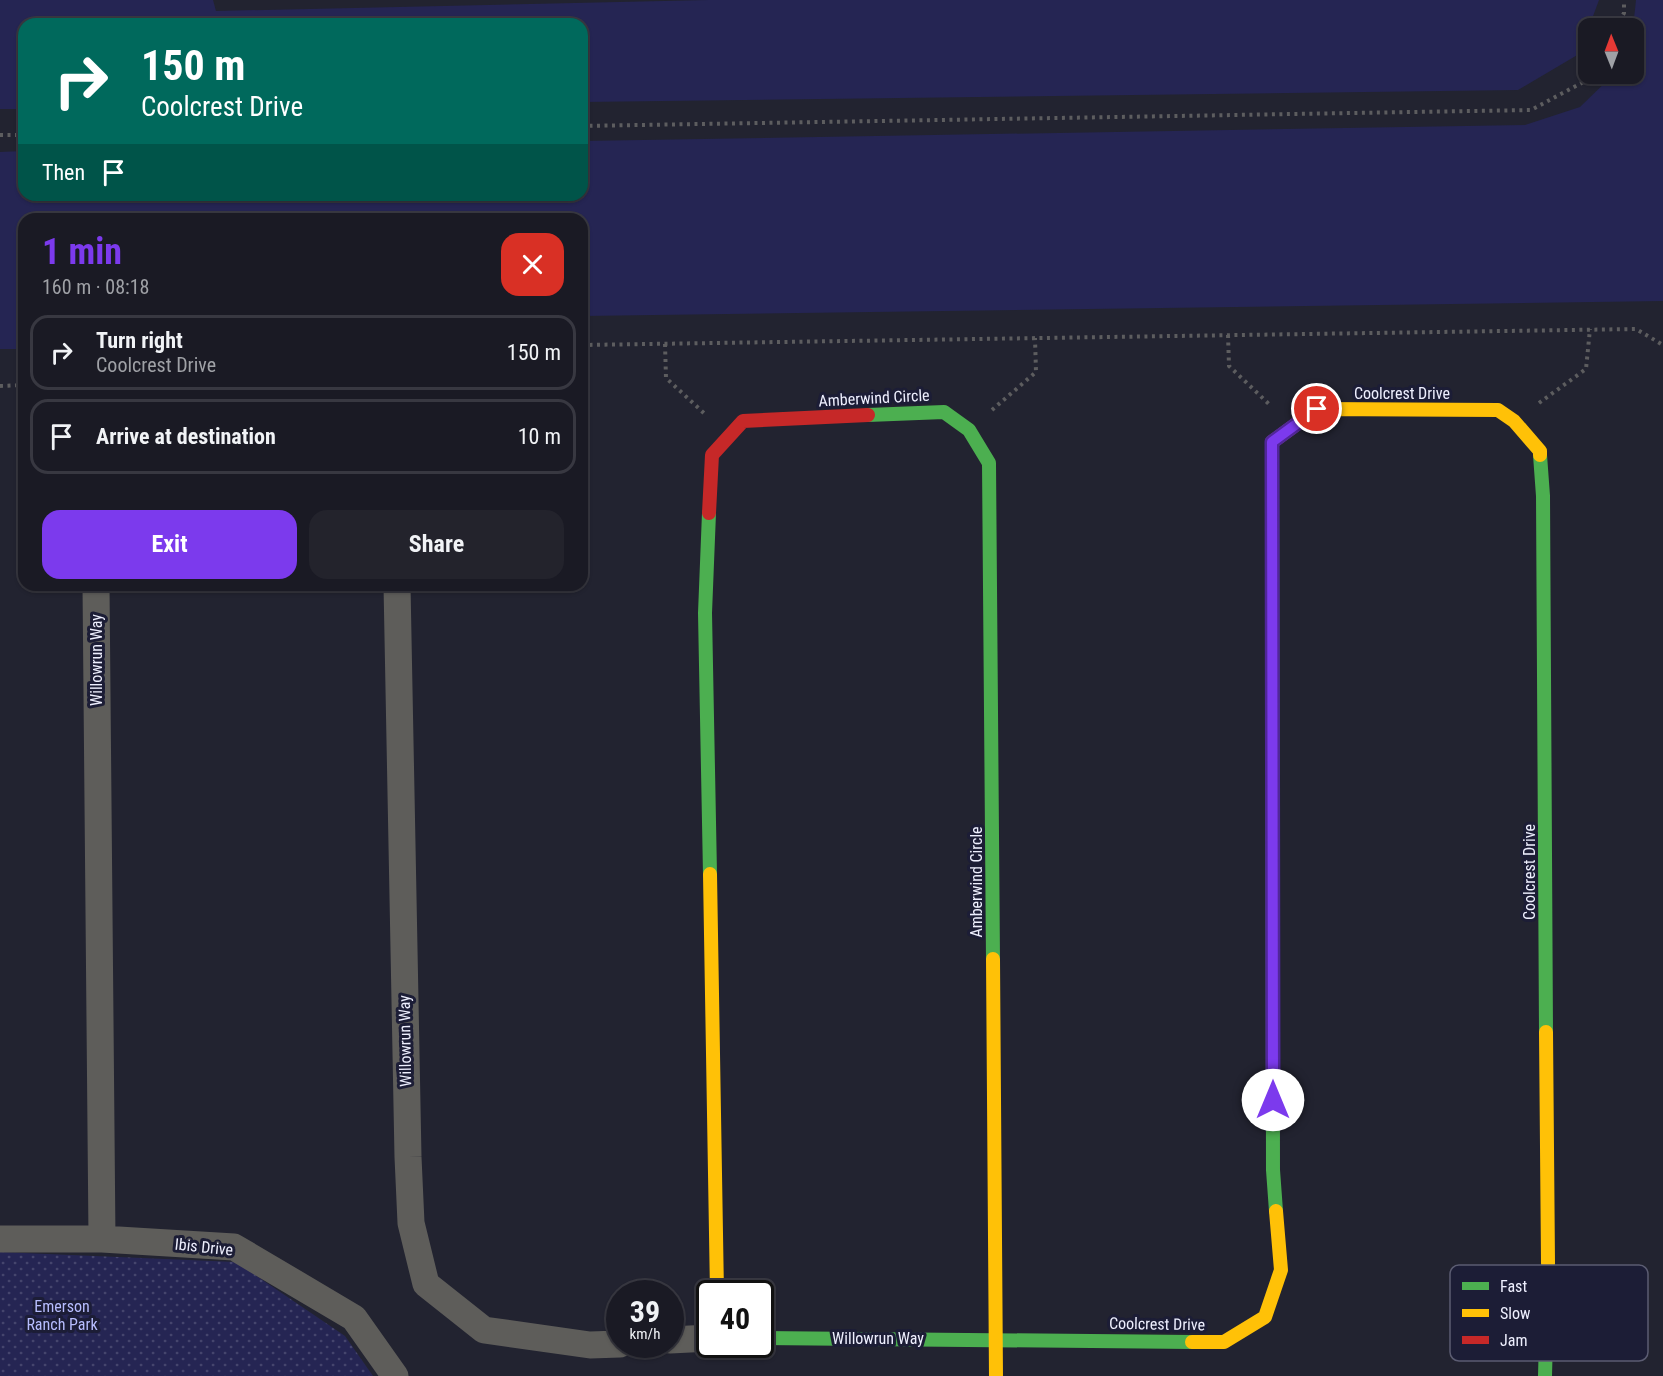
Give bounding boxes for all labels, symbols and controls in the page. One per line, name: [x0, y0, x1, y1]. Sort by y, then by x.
north arrow: [1578, 18, 1644, 84]
map controls: [1578, 18, 1644, 84]
text: 150 m: [141, 41, 246, 90]
icon: right: [42, 42, 120, 120]
text: Coolcrest Drive: [141, 91, 303, 123]
icon: arrive: [97, 156, 130, 189]
text: Then: [42, 160, 85, 185]
text: 1 min: [42, 231, 122, 273]
button: close: [501, 233, 564, 296]
text: 160 m · 08:18: [42, 275, 149, 299]
text: Turn right: [96, 328, 183, 353]
icon: right: [45, 336, 78, 369]
text: 150 m: [507, 340, 561, 365]
text: Coolcrest Drive: [96, 353, 216, 377]
pin: [1291, 383, 1342, 434]
street label: Coolcrest Drive: [1354, 384, 1450, 403]
street label: Amberwind Circle: [818, 386, 930, 410]
icon: arrive: [1300, 392, 1333, 425]
icon: arrive: [45, 420, 78, 453]
text: Arrive at destination: [96, 424, 276, 449]
text: 10 m: [518, 424, 561, 449]
button: Exit: [42, 510, 297, 579]
button: Share: [309, 510, 564, 579]
street label: Willowrun Way: [87, 614, 106, 706]
street label: Coolcrest Drive: [1520, 824, 1539, 920]
street label: Amberwind Circle: [967, 826, 986, 938]
street label: Willowrun Way: [395, 995, 415, 1087]
position arrow: [1241, 1068, 1305, 1132]
street label: Ibis Drive: [174, 1234, 234, 1260]
legend: [1450, 1265, 1648, 1361]
text: Fast: [1500, 1277, 1527, 1296]
speed limit sign: 40: [696, 1280, 774, 1358]
text: 39: [630, 1294, 660, 1329]
park label: Emerson Ranch Park: [26, 1297, 98, 1334]
text: Slow: [1500, 1304, 1530, 1323]
street label: Coolcrest Drive: [1109, 1314, 1205, 1334]
text: km/h: [630, 1325, 660, 1343]
street label: Willowrun Way: [832, 1329, 924, 1348]
text: Jam: [1500, 1331, 1527, 1350]

